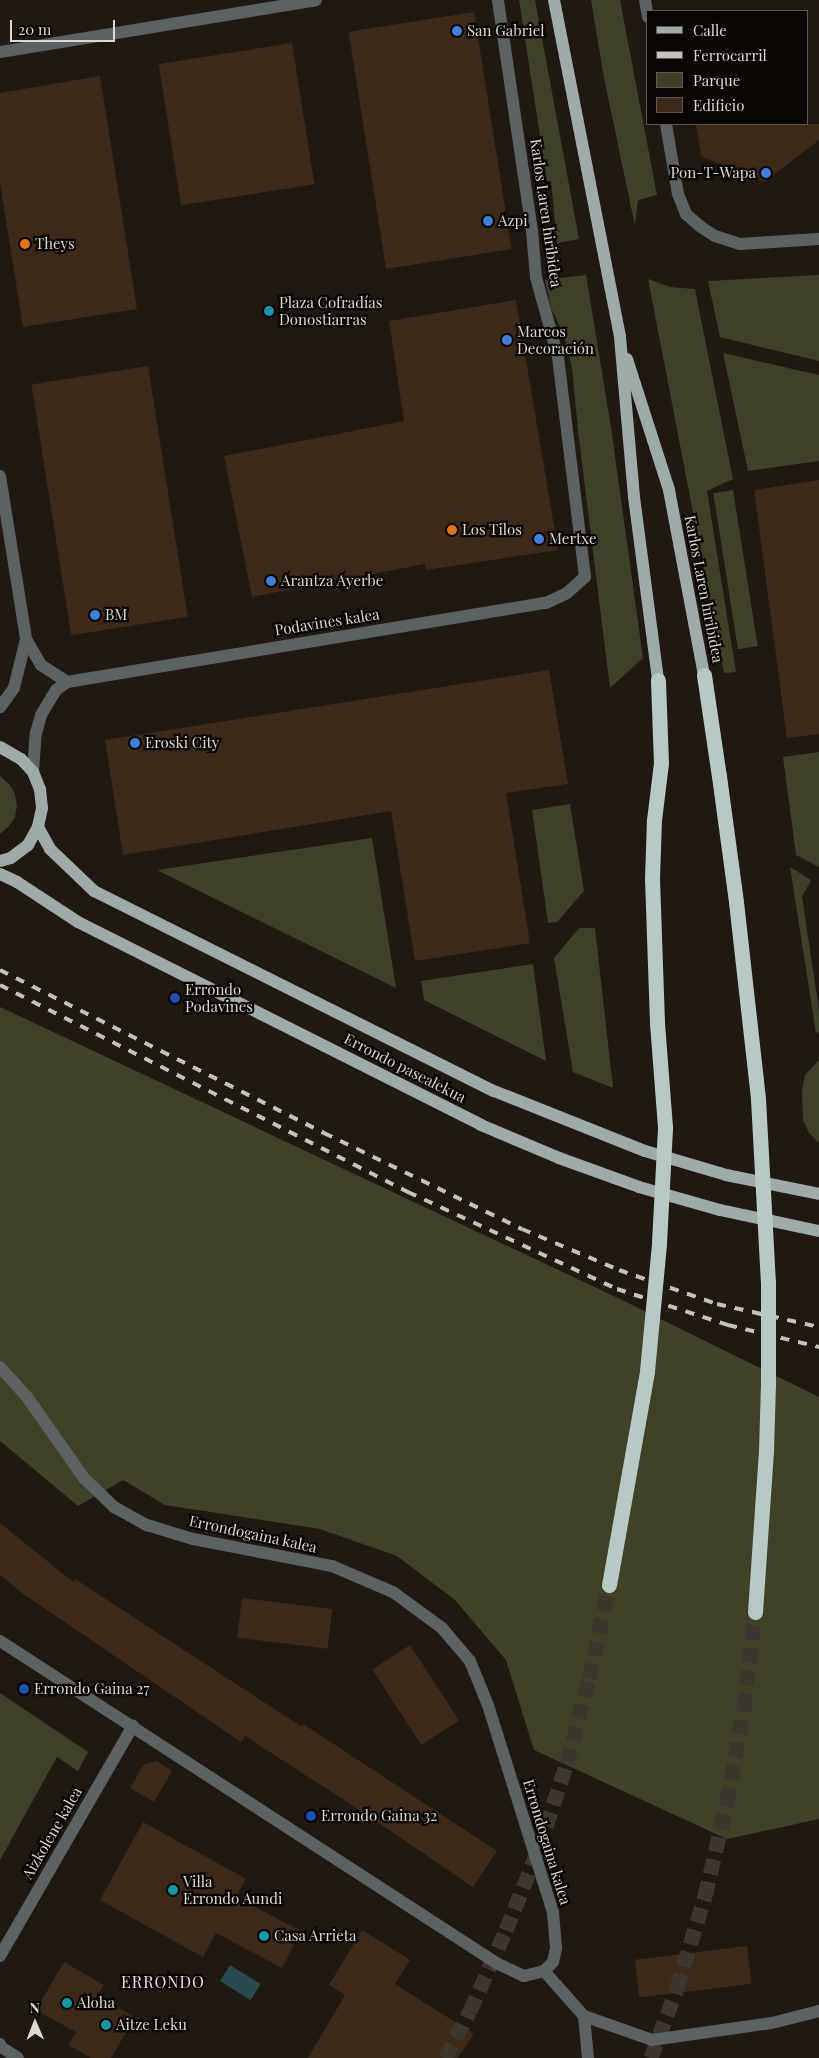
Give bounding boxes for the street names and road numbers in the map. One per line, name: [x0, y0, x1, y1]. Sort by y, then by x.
street label: Karlos I.aren hiribidea: [527, 137, 565, 289]
street label: Karlos I.aren hiribidea: [681, 513, 727, 665]
street label: Podavines kalea: [273, 605, 381, 639]
street label: Errondo pasealekua: [341, 1030, 469, 1106]
street label: Errondogaina kalea: [187, 1512, 319, 1556]
street label: Errondogaina kalea: [519, 1777, 575, 1907]
street label: Aizkolene kalea: [18, 1784, 86, 1882]

